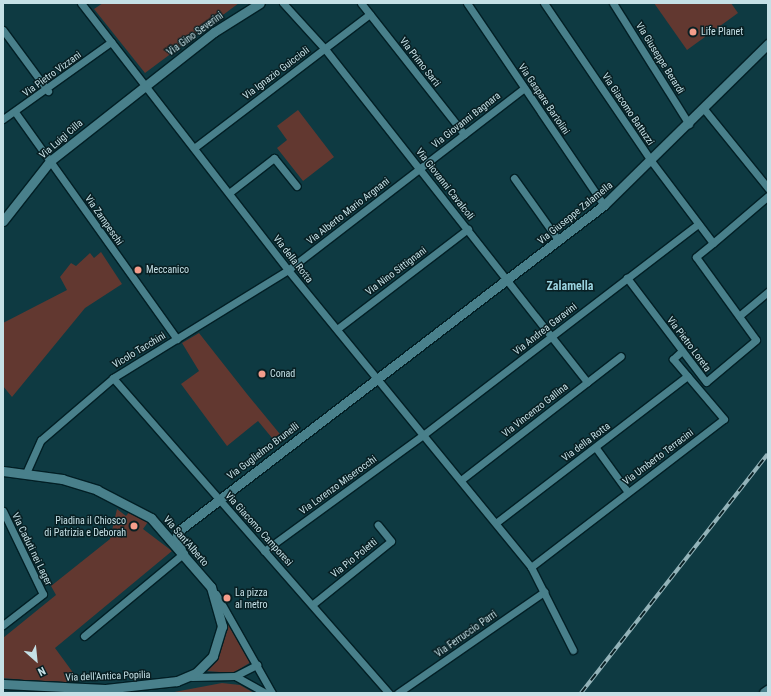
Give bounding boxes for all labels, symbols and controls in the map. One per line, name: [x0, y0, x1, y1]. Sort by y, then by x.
street label: Via Gino Severini: [165, 10, 225, 58]
street label: Via Giuseppe Berardi: [633, 20, 687, 96]
place label: Life Planet: [701, 26, 743, 38]
marker: Life Planet: [688, 27, 698, 37]
street label: Via Primo Sarti: [397, 35, 443, 89]
street label: Via Ignazio Guiccioli: [240, 44, 312, 102]
street label: Via Pietro Vizzani: [20, 49, 84, 99]
street label: Via Gaspare Bartolini: [516, 61, 572, 137]
street label: Via Giacomo Battuzzi: [599, 71, 657, 147]
street label: Via Giovanni Bagnara: [429, 89, 503, 151]
street label: Via Luigi Cilla: [37, 117, 85, 161]
street label: Via Giovanni Cavalcoli: [413, 146, 477, 222]
street label: Via Alberto Mario Argnani: [304, 175, 392, 247]
street label: Via Giuseppe Zalamella: [535, 179, 615, 247]
street label: Via Zampeschi: [82, 193, 126, 247]
street label: Via della Rotta: [271, 233, 315, 285]
street label: Via Nino Sittignani: [363, 244, 429, 298]
place label: Meccanico: [146, 264, 189, 276]
marker: Meccanico: [133, 265, 143, 275]
district label: Zalamella: [546, 280, 594, 294]
street label: Via Andrea Garavini: [511, 300, 579, 358]
street label: Via Pietro Loreta: [664, 314, 714, 374]
street label: Vicolo Tacchini: [110, 329, 168, 371]
place label: Conad: [270, 368, 295, 380]
marker: Conad: [257, 369, 267, 379]
street label: Via Vincenzo Gallina: [500, 380, 570, 440]
street label: Via Guglielmo Brunelli: [225, 420, 301, 482]
street label: Via della Rotta: [559, 420, 613, 464]
street label: Via Umberto Terracini: [620, 427, 696, 487]
street label: Via Lorenzo Miserocchi: [297, 453, 379, 517]
street label: Via Giacomo Camporesi: [223, 490, 295, 568]
street label: Via Caduti nei Lager: [9, 511, 55, 587]
street label: Via Sant'Alberto: [161, 513, 211, 569]
place label: Piadina il Chiosco di Patrizia e Deborah: [44, 514, 126, 538]
marker: Piadina il Chiosco di Patrizia e Deborah: [129, 521, 139, 531]
street label: Via Pio Poletti: [329, 536, 379, 580]
place label: La pizza al metro: [235, 586, 268, 610]
marker: La pizza al metro: [222, 593, 232, 603]
street label: Via Ferruccio Parri: [433, 608, 499, 660]
north arrow: [16, 640, 56, 680]
text: N: [36, 664, 48, 678]
street label: Via dell'Antica Popilia: [65, 669, 151, 683]

